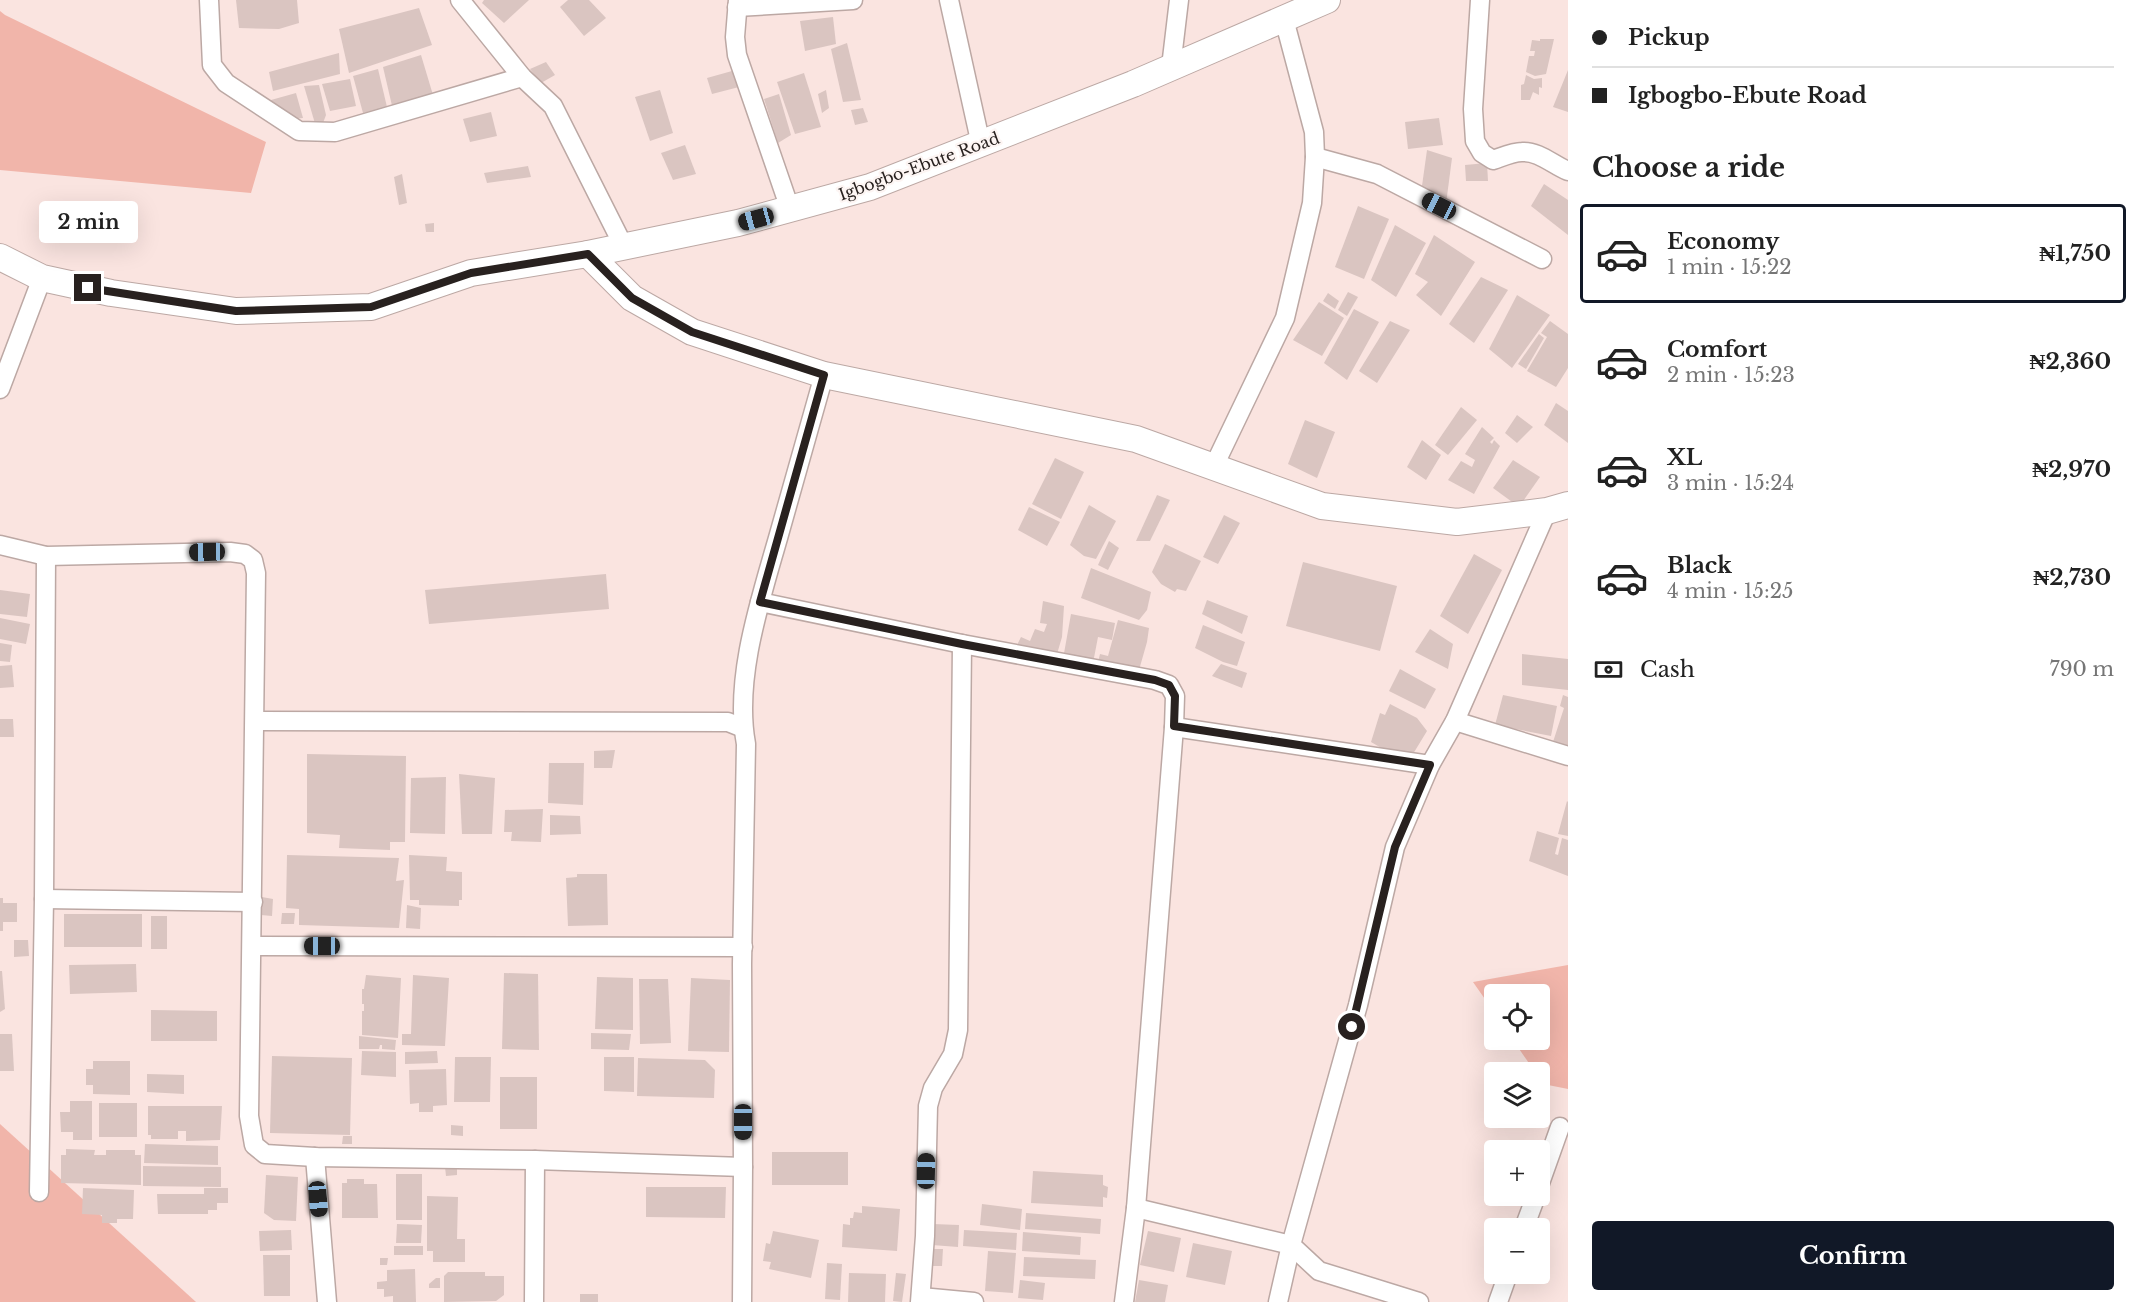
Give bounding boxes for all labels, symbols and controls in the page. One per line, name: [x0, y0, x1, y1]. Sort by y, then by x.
text: Pickup: [1628, 24, 1710, 51]
text: Igbogbo-Ebute Road: [1628, 82, 1867, 109]
street label: Igbogbo-Ebute Road: [836, 128, 1002, 204]
text: Choose a ride: [1592, 151, 1785, 184]
car: [1419, 190, 1459, 222]
callout: 2 min: [38, 201, 138, 243]
car: [736, 206, 776, 232]
text: 2 min: [57, 210, 120, 234]
icon: car: [1595, 227, 1649, 281]
text: Economy: [1667, 228, 1779, 255]
text: ₦1,750: [2039, 240, 2111, 267]
text: 1 min · 15:22: [1667, 255, 1792, 279]
route end: [74, 274, 101, 301]
icon: car: [1595, 335, 1649, 389]
text: Comfort: [1667, 336, 1767, 363]
text: ₦2,360: [2030, 348, 2111, 375]
text: 2 min · 15:23: [1667, 363, 1795, 387]
icon: car: [1595, 443, 1649, 497]
text: XL: [1667, 444, 1702, 471]
text: ₦2,970: [2032, 456, 2111, 483]
text: 3 min · 15:24: [1667, 471, 1794, 495]
car: [189, 543, 225, 561]
icon: car: [1595, 551, 1649, 605]
text: Black: [1667, 552, 1732, 579]
text: ₦2,730: [2033, 564, 2111, 591]
text: 4 min · 15:25: [1667, 579, 1793, 603]
icon: cash: [1592, 653, 1625, 686]
text: Cash: [1640, 656, 1695, 683]
text: 790 m: [2050, 657, 2114, 681]
car: [304, 937, 340, 955]
map controls: [1484, 984, 1550, 1284]
button: locate: [1484, 984, 1550, 1050]
route start: [1338, 1013, 1365, 1040]
button: layers: [1484, 1062, 1550, 1128]
car: [734, 1104, 752, 1140]
button: +: [1484, 1140, 1550, 1206]
car: [917, 1153, 935, 1189]
car: [307, 1180, 329, 1218]
button: −: [1484, 1218, 1550, 1284]
button: Confirm: [1592, 1221, 2114, 1290]

